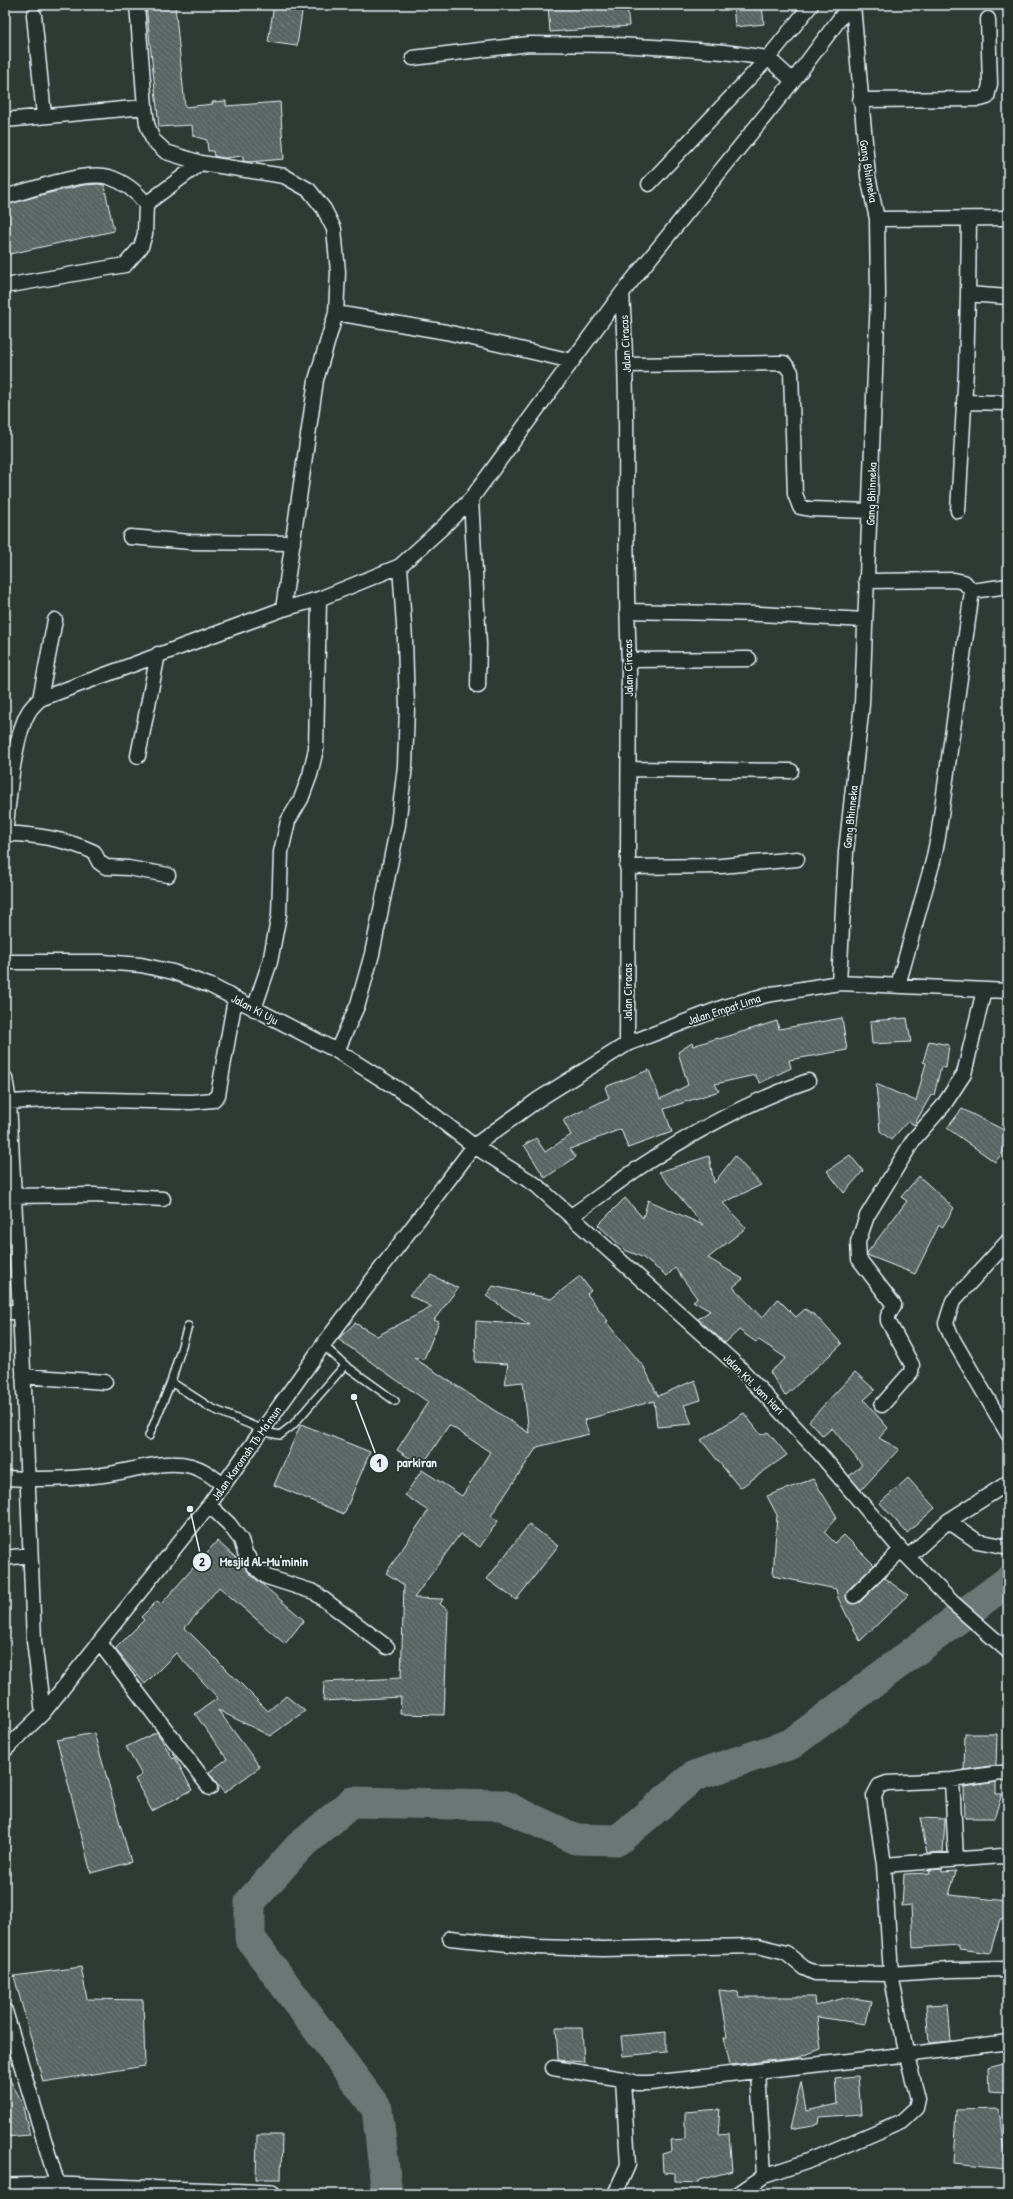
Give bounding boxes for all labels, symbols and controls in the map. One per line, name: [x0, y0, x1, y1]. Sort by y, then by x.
street label: Gang Bhinneka: [856, 139, 882, 204]
street label: Jalan Ciracas: [615, 314, 635, 373]
street label: Gang Bhinneka: [861, 462, 881, 526]
street label: Jalan Ciracas: [619, 639, 637, 697]
street label: Gang Bhinneka: [838, 784, 862, 849]
street label: Jalan Ciracas: [619, 963, 636, 1021]
street label: Jalan Ki Uju: [228, 989, 282, 1029]
street label: Jalan Empat Lima: [686, 989, 763, 1029]
street label: Jalan KH. Jam Hari: [720, 1350, 788, 1418]
street label: Jalan Karomah Tb Ma'mun: [207, 1402, 285, 1504]
callout: parkiran: [369, 1450, 445, 1475]
text: parkiran: [397, 1453, 437, 1472]
text: 1: [377, 1454, 382, 1471]
callout: Mesjid Al-Mu'minin: [192, 1549, 317, 1574]
text: Mesjid Al-Mu'minin: [220, 1552, 308, 1570]
text: 2: [199, 1553, 205, 1570]

